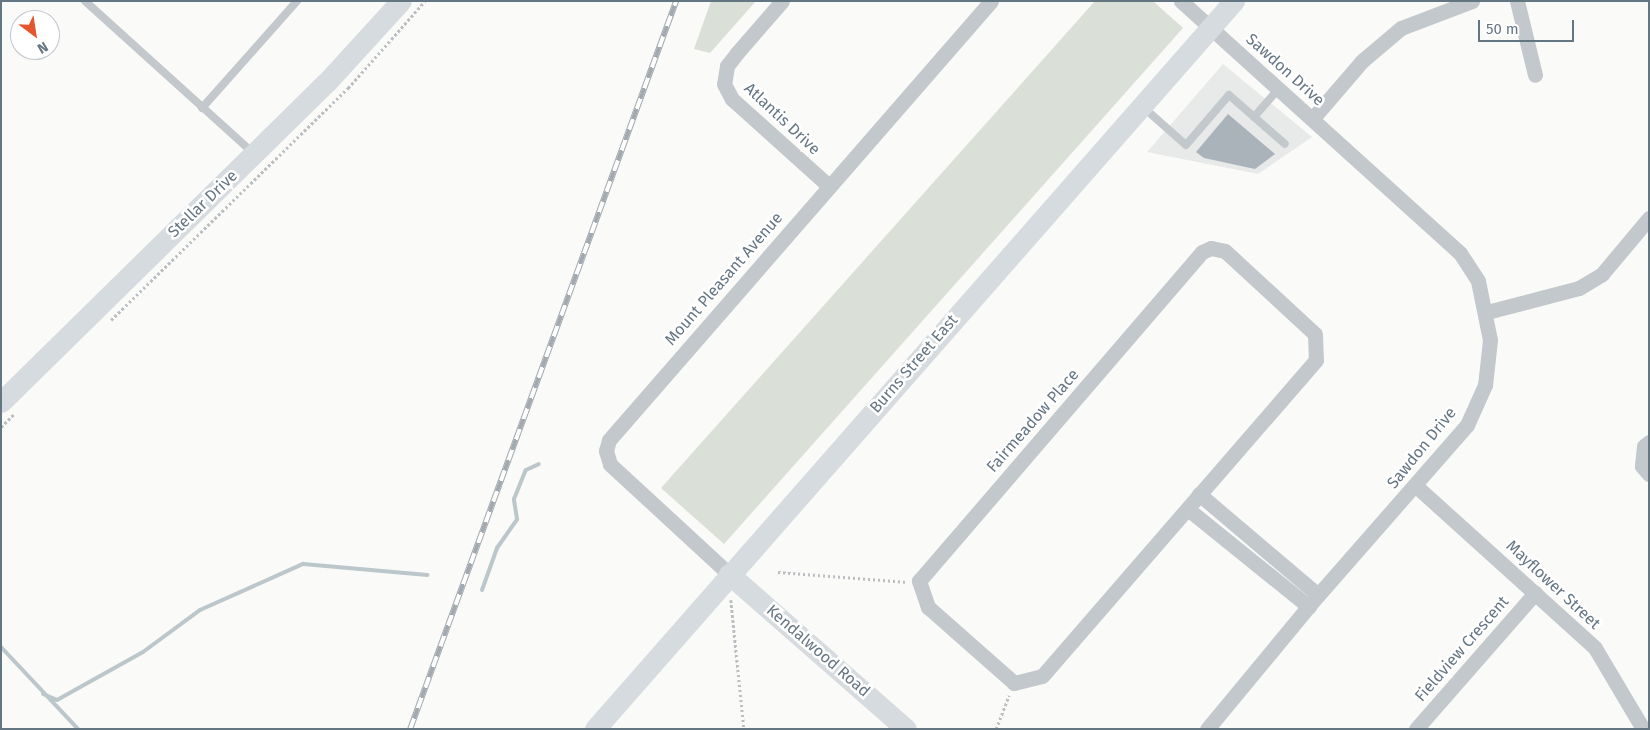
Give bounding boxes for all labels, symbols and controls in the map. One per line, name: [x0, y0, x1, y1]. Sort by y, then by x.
north arrow: [10, 10, 60, 60]
scale bar: [1480, 10, 1576, 42]
text: 50 m: [1486, 20, 1519, 38]
street label: Sawdon Drive: [1242, 30, 1328, 110]
text: N: [34, 38, 51, 57]
street label: Atlantis Drive: [740, 79, 824, 159]
street label: Stellar Drive: [164, 166, 242, 242]
street label: Mount Pleasant Avenue: [661, 209, 787, 349]
street label: Burns Street East: [866, 311, 962, 417]
street label: Fairmeadow Place: [983, 366, 1083, 476]
street label: Sawdon Drive: [1383, 404, 1461, 492]
street label: Mayflower Street: [1502, 537, 1604, 633]
street label: Fieldview Crescent: [1411, 592, 1513, 706]
street label: Kendalwood Road: [762, 601, 874, 701]

